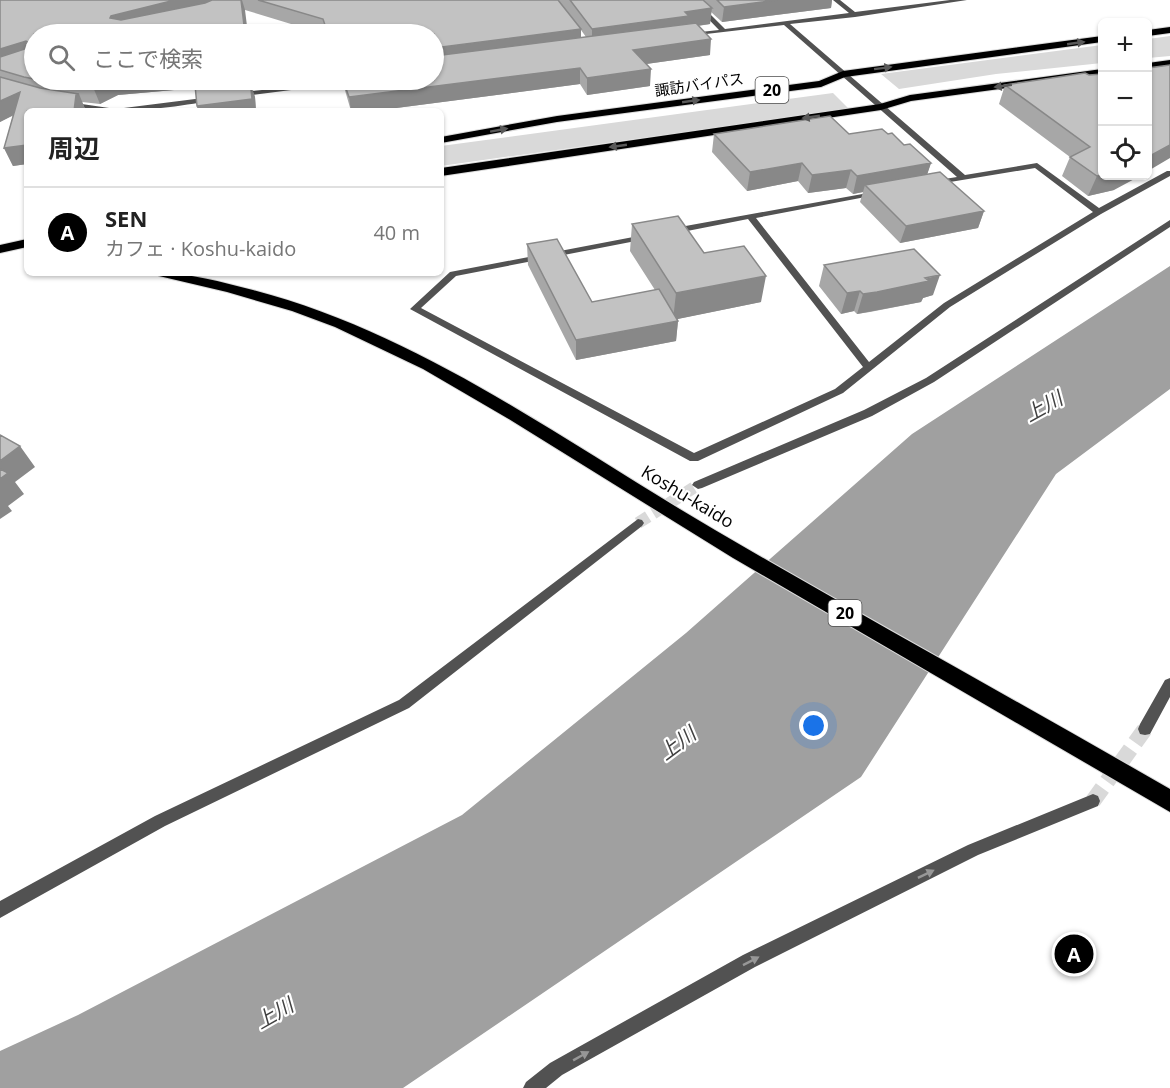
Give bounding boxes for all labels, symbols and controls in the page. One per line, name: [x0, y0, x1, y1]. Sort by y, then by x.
map controls: [1098, 18, 1152, 180]
button: +: [1098, 18, 1152, 72]
search box: [24, 24, 444, 90]
one-way arrow: [1067, 38, 1086, 47]
icon: search: [45, 41, 78, 74]
text: ここで検索: [93, 43, 203, 73]
one-way arrow: [873, 64, 892, 73]
street label: 諏訪バイパス: [653, 68, 745, 100]
button: −: [1098, 72, 1152, 126]
road number: 20: [756, 77, 788, 103]
one-way arrow: [993, 81, 1012, 90]
one-way arrow: [682, 97, 701, 106]
one-way arrow: [801, 113, 820, 122]
one-way arrow: [489, 125, 508, 134]
button: locate: [1098, 126, 1152, 180]
text: 周辺: [48, 130, 100, 166]
one-way arrow: [608, 142, 627, 151]
text: SEN: [105, 203, 147, 233]
text: A: [61, 219, 74, 246]
text: 40 m: [373, 219, 420, 246]
text: カフェ · Koshu-kaido: [105, 235, 296, 262]
water label: 上川: [1019, 384, 1069, 428]
street label: Koshu-kaido: [637, 459, 739, 533]
road number: 20: [828, 600, 862, 626]
your location: [799, 711, 828, 740]
water label: 上川: [653, 719, 703, 766]
one-way arrow: [917, 869, 934, 879]
pin: A: [1054, 932, 1094, 976]
one-way arrow: [742, 956, 759, 965]
water label: 上川: [250, 990, 300, 1035]
one-way arrow: [572, 1051, 589, 1061]

